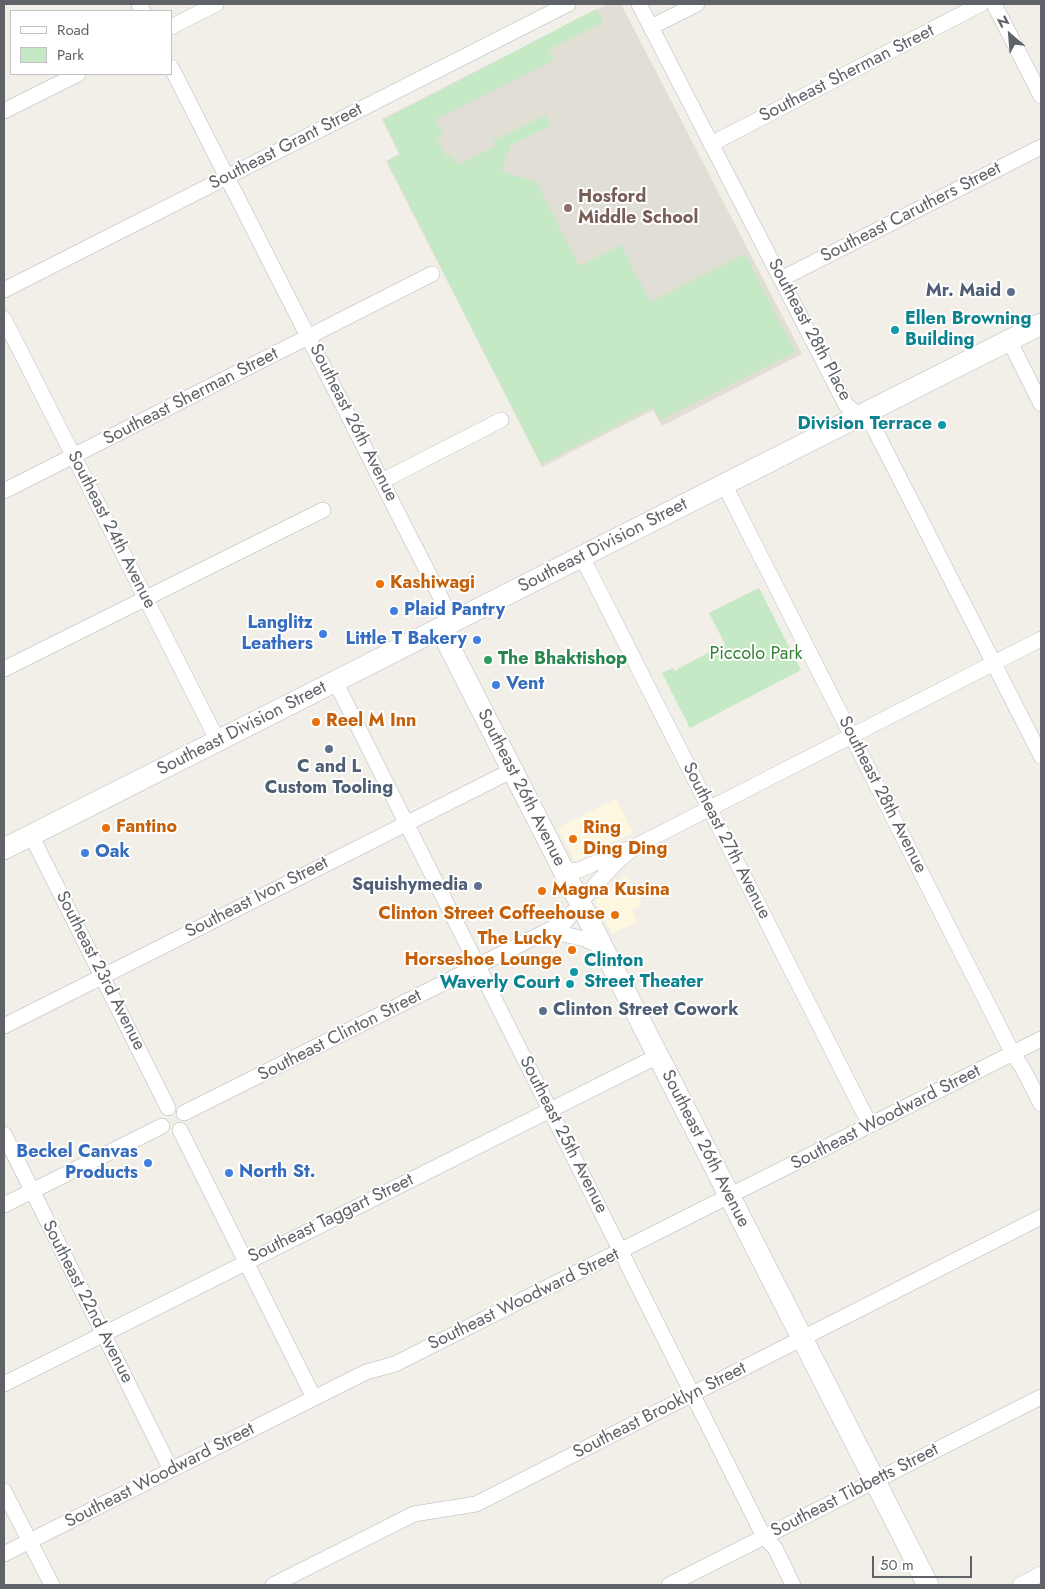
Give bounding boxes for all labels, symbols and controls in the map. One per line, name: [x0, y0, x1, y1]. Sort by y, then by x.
legend: [10, 10, 172, 75]
north arrow: [985, 10, 1035, 60]
text: N: [994, 10, 1013, 33]
text: Road: [57, 19, 89, 41]
street label: Southeast Sherman Street: [756, 21, 938, 127]
text: Park: [57, 44, 84, 66]
street label: Southeast Grant Street: [206, 99, 366, 195]
street label: Southeast Caruthers Street: [817, 158, 1005, 268]
place label: Hosford Middle School: [578, 187, 698, 230]
marker: Hosford Middle School: [562, 202, 574, 214]
street label: Southeast 28th Place: [762, 255, 856, 405]
place label: Mr. Maid: [926, 281, 1001, 303]
marker: Mr. Maid: [1005, 286, 1017, 298]
place label: Ellen Browning Building: [905, 309, 1031, 352]
marker: Ellen Browning Building: [889, 324, 901, 336]
street label: Southeast 26th Avenue: [304, 341, 402, 505]
street label: Southeast Sherman Street: [100, 344, 282, 450]
place label: Division Terrace: [798, 414, 932, 436]
marker: Division Terrace: [936, 419, 948, 431]
street label: Southeast 24th Avenue: [62, 448, 160, 612]
street label: Southeast Division Street: [515, 494, 691, 598]
place label: Kashiwagi: [390, 573, 475, 595]
marker: Kashiwagi: [374, 578, 386, 590]
place label: Plaid Pantry: [404, 600, 505, 622]
marker: Plaid Pantry: [388, 605, 400, 617]
place label: Langlitz Leathers: [242, 613, 313, 656]
marker: Langlitz Leathers: [317, 628, 329, 640]
place label: Little T Bakery: [346, 629, 467, 651]
marker: Little T Bakery: [471, 634, 483, 646]
park label: Piccolo Park: [709, 644, 803, 666]
place label: The Bhaktishop: [498, 649, 627, 671]
marker: The Bhaktishop: [482, 654, 494, 666]
place label: Vent: [506, 674, 544, 696]
street label: Southeast Division Street: [154, 677, 330, 781]
marker: Vent: [490, 679, 502, 691]
street label: Southeast 26th Avenue: [472, 706, 570, 870]
place label: Reel M Inn: [326, 711, 416, 733]
street label: Southeast 28th Avenue: [833, 713, 931, 877]
marker: Reel M Inn: [310, 716, 322, 728]
marker: C and L Custom Tooling: [323, 743, 335, 755]
place label: C and L Custom Tooling: [265, 757, 393, 800]
street label: Southeast 27th Avenue: [677, 759, 775, 923]
place label: Fantino: [116, 817, 177, 839]
place label: Ring Ding Ding: [583, 818, 667, 861]
marker: Fantino: [100, 822, 112, 834]
marker: Ring Ding Ding: [567, 833, 579, 845]
place label: Oak: [95, 842, 130, 864]
marker: Oak: [79, 847, 91, 859]
street label: Southeast Ivon Street: [182, 853, 332, 943]
place label: Squishymedia: [352, 875, 468, 897]
marker: Squishymedia: [472, 880, 484, 892]
place label: Magna Kusina: [552, 880, 670, 902]
marker: Magna Kusina: [536, 885, 548, 897]
street label: Southeast 23rd Avenue: [50, 888, 150, 1054]
place label: Clinton Street Coffeehouse: [378, 904, 605, 926]
marker: Clinton Street Coffeehouse: [609, 909, 621, 921]
place label: The Lucky Horseshoe Lounge: [404, 929, 562, 972]
marker: The Lucky Horseshoe Lounge: [566, 944, 578, 956]
place label: Clinton Street Theater: [584, 951, 704, 994]
marker: Clinton Street Theater: [568, 966, 580, 978]
place label: Waverly Court: [440, 973, 560, 995]
marker: Waverly Court: [564, 978, 576, 990]
street label: Southeast Clinton Street: [255, 985, 425, 1087]
place label: Clinton Street Cowork: [553, 1000, 739, 1022]
marker: Clinton Street Cowork: [537, 1005, 549, 1017]
street label: Southeast 25th Avenue: [514, 1053, 612, 1217]
street label: Southeast Woodward Street: [788, 1061, 984, 1175]
street label: Southeast 26th Avenue: [656, 1067, 754, 1231]
place label: Beckel Canvas Products: [16, 1142, 138, 1184]
marker: Beckel Canvas Products: [142, 1157, 154, 1169]
place label: North St.: [239, 1162, 315, 1184]
marker: North St.: [223, 1167, 235, 1179]
street label: Southeast Taggart Street: [245, 1170, 417, 1268]
street label: Southeast 22nd Avenue: [37, 1217, 137, 1387]
street label: Southeast Woodward Street: [425, 1244, 623, 1356]
street label: Southeast Brooklyn Street: [570, 1358, 750, 1464]
street label: Southeast Woodward Street: [62, 1419, 258, 1533]
street label: Southeast Tibbetts Street: [768, 1439, 942, 1543]
scale bar: [875, 1546, 975, 1578]
text: 50 m: [880, 1554, 914, 1576]

